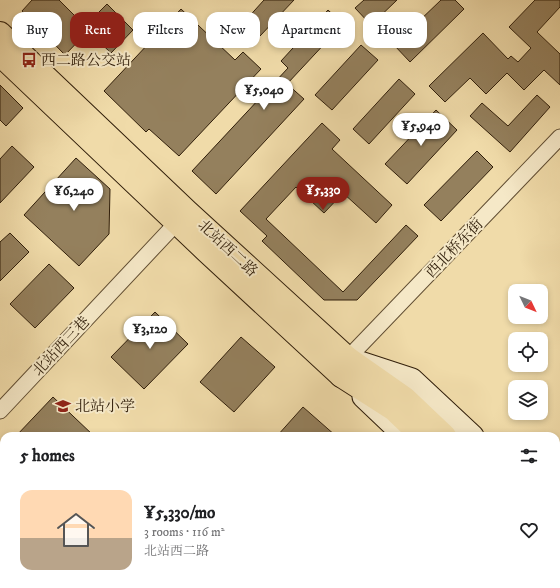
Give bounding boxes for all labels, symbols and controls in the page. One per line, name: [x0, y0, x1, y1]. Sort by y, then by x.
chip: Buy: [12, 12, 62, 48]
chip: Rent: [70, 12, 125, 48]
chip: Filters: [133, 12, 198, 48]
chip: New: [206, 12, 260, 48]
chip: Apartment: [268, 12, 355, 48]
chip: House: [363, 12, 427, 48]
bus stop icon: 西二路公交站: [20, 51, 38, 69]
place label: 西二路公交站: [41, 51, 131, 70]
pin: ¥5,040: [231, 77, 297, 111]
text: ¥5,040: [244, 82, 284, 98]
pin: ¥5,940: [388, 113, 454, 147]
text: ¥5,940: [401, 118, 441, 134]
pin: ¥5,330: [290, 177, 356, 211]
pin: ¥6,240: [41, 178, 107, 212]
text: ¥5,330: [306, 182, 341, 198]
text: ¥6,240: [54, 183, 94, 199]
street label: 西北桥东街: [421, 215, 487, 282]
street label: 北站西二路: [194, 216, 262, 281]
north arrow: [508, 284, 548, 324]
map controls: [508, 284, 548, 420]
street label: 北站西三巷: [29, 312, 94, 380]
pin: ¥3,120: [117, 316, 183, 350]
text: ¥3,120: [132, 321, 168, 337]
button: locate: [508, 332, 548, 372]
button: layers: [508, 380, 548, 420]
school or university icon: 北站小学: [54, 397, 72, 415]
place label: 北站小学: [75, 397, 135, 416]
text: 5 homes: [20, 445, 75, 467]
icon: filters: [518, 445, 540, 467]
text: ¥5,330/mo: [144, 502, 215, 524]
icon: home: [52, 506, 100, 554]
icon: heart: [518, 519, 540, 541]
text: 3 rooms · 116 m²: [144, 524, 225, 540]
text: 北站西二路: [144, 543, 209, 559]

